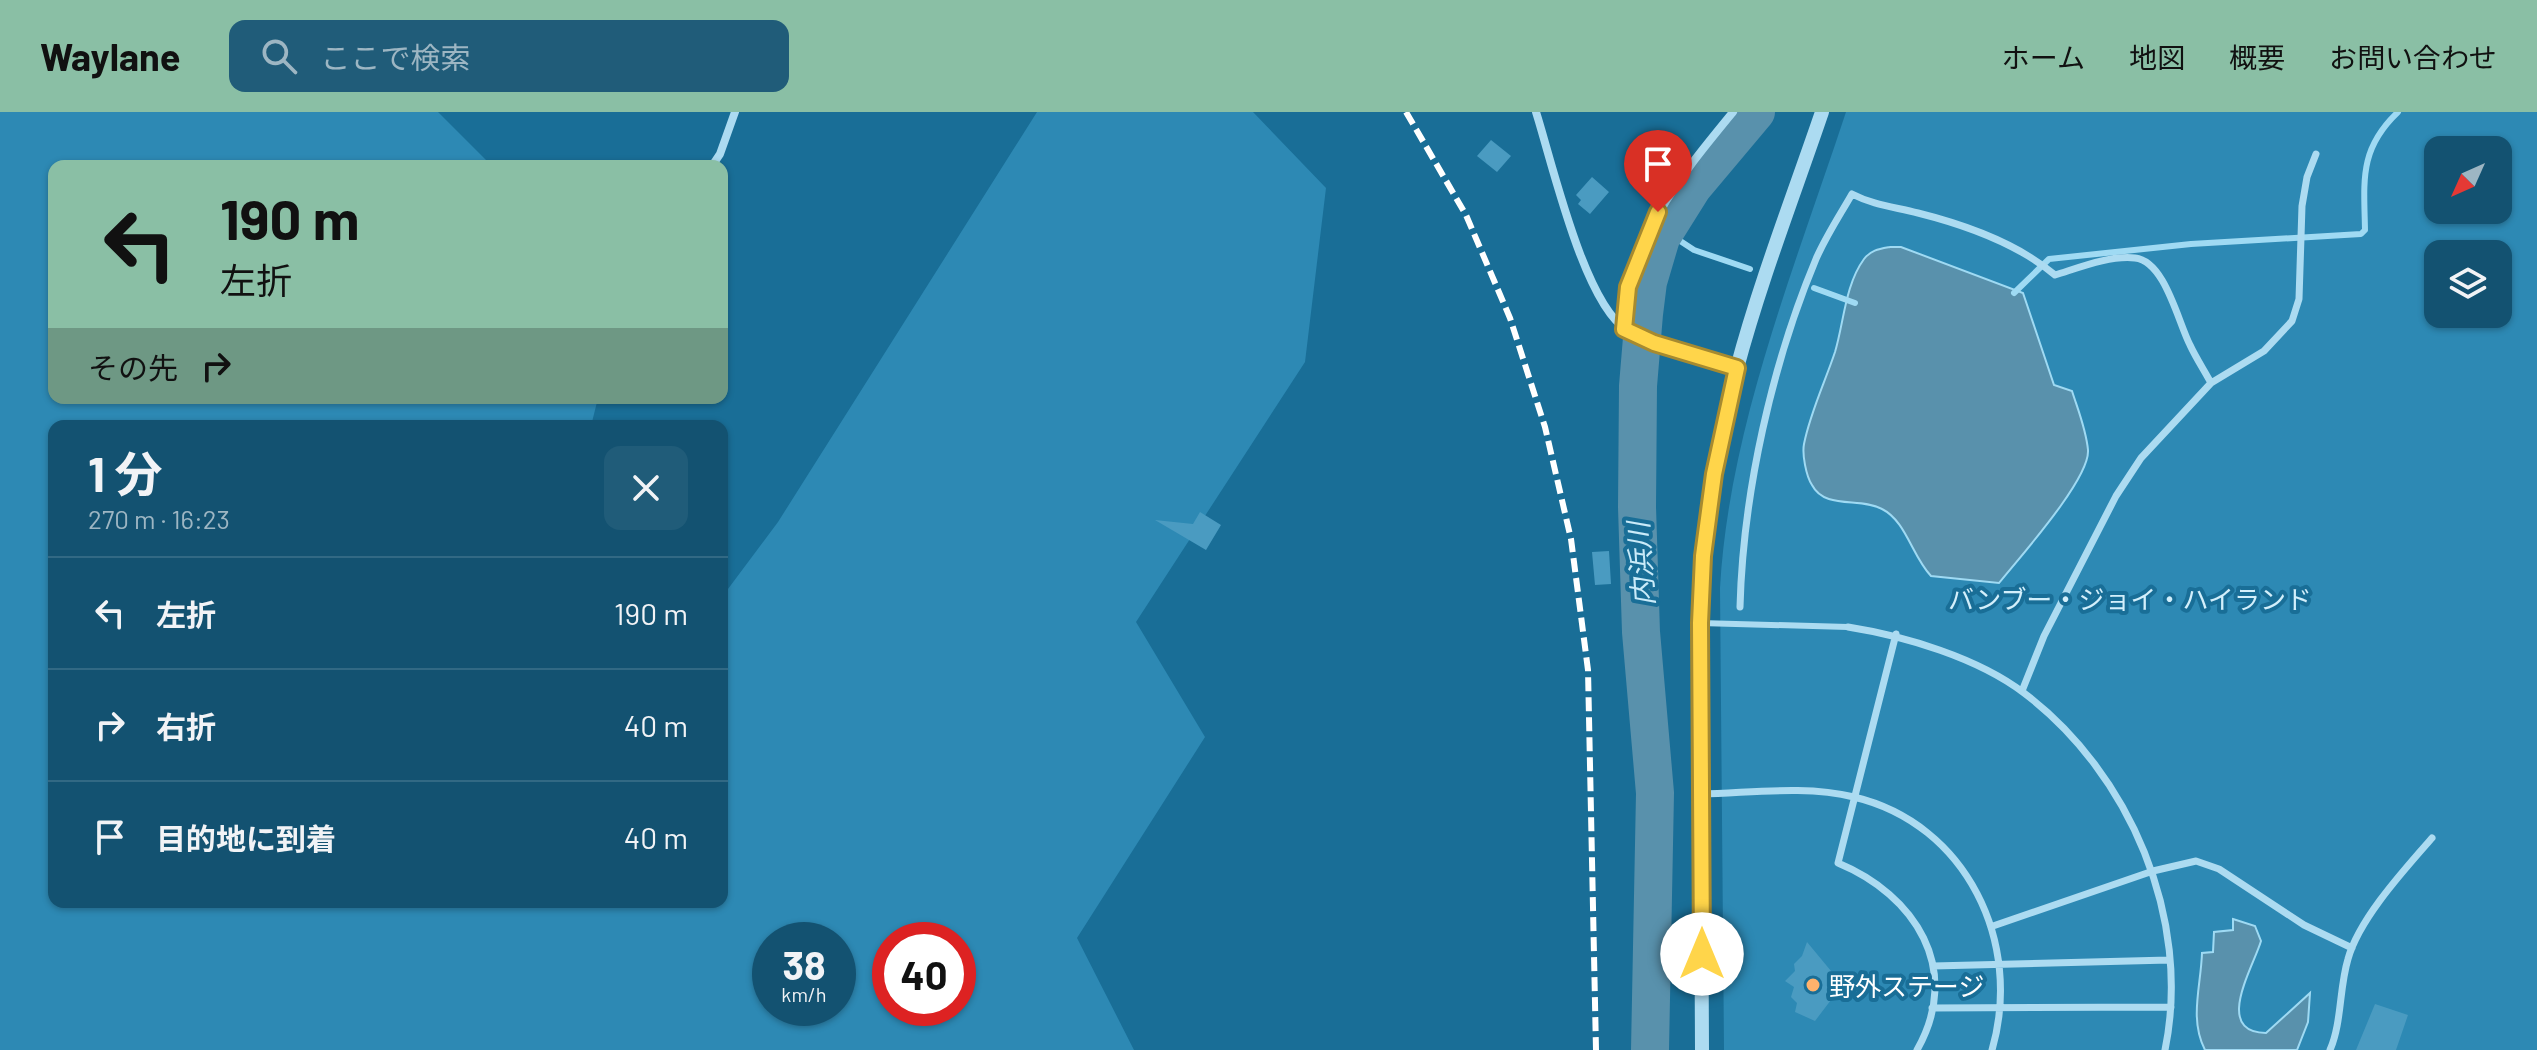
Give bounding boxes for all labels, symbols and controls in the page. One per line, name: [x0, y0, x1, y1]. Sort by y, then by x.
search box: [229, 20, 789, 92]
text: Waylane: [40, 33, 181, 79]
icon: search: [257, 34, 301, 78]
text: ここで検索: [321, 39, 471, 75]
text: ホーム: [2002, 40, 2085, 74]
text: 地図: [2129, 40, 2185, 74]
text: 概要: [2229, 40, 2285, 74]
text: お問い合わせ: [2329, 40, 2497, 74]
pin: [1624, 130, 1692, 212]
north arrow: [2424, 136, 2512, 224]
map controls: [2424, 136, 2512, 328]
icon: arrive: [1636, 142, 1680, 186]
text: 190 m: [220, 184, 359, 251]
icon: left: [88, 192, 192, 296]
button: layers: [2424, 240, 2512, 328]
text: 左折: [220, 258, 292, 301]
icon: right: [194, 344, 238, 388]
text: その先: [88, 349, 178, 385]
text: 1 分: [88, 444, 163, 502]
button: close: [604, 446, 688, 530]
text: 270 m · 16:23: [88, 503, 230, 534]
water label: 内浜川: [1620, 518, 1660, 607]
park label: バンブー・ジョイ・ハイランド: [1948, 583, 2312, 614]
icon: left: [88, 591, 132, 635]
text: 190 m: [614, 595, 688, 631]
text: 左折: [156, 596, 216, 632]
icon: right: [88, 703, 132, 747]
text: 40 m: [624, 707, 688, 743]
text: 右折: [156, 708, 216, 744]
icon: arrive: [88, 815, 132, 859]
text: 40 m: [624, 819, 688, 855]
text: 目的地に到着: [156, 820, 336, 856]
position arrow: [1660, 912, 1744, 996]
speed limit sign: 40: [872, 922, 976, 1026]
text: 38: [782, 940, 826, 988]
place label: 野外ステージ: [1829, 970, 1984, 1001]
marker: 野外ステージ: [1804, 976, 1822, 994]
text: km/h: [781, 982, 827, 1006]

